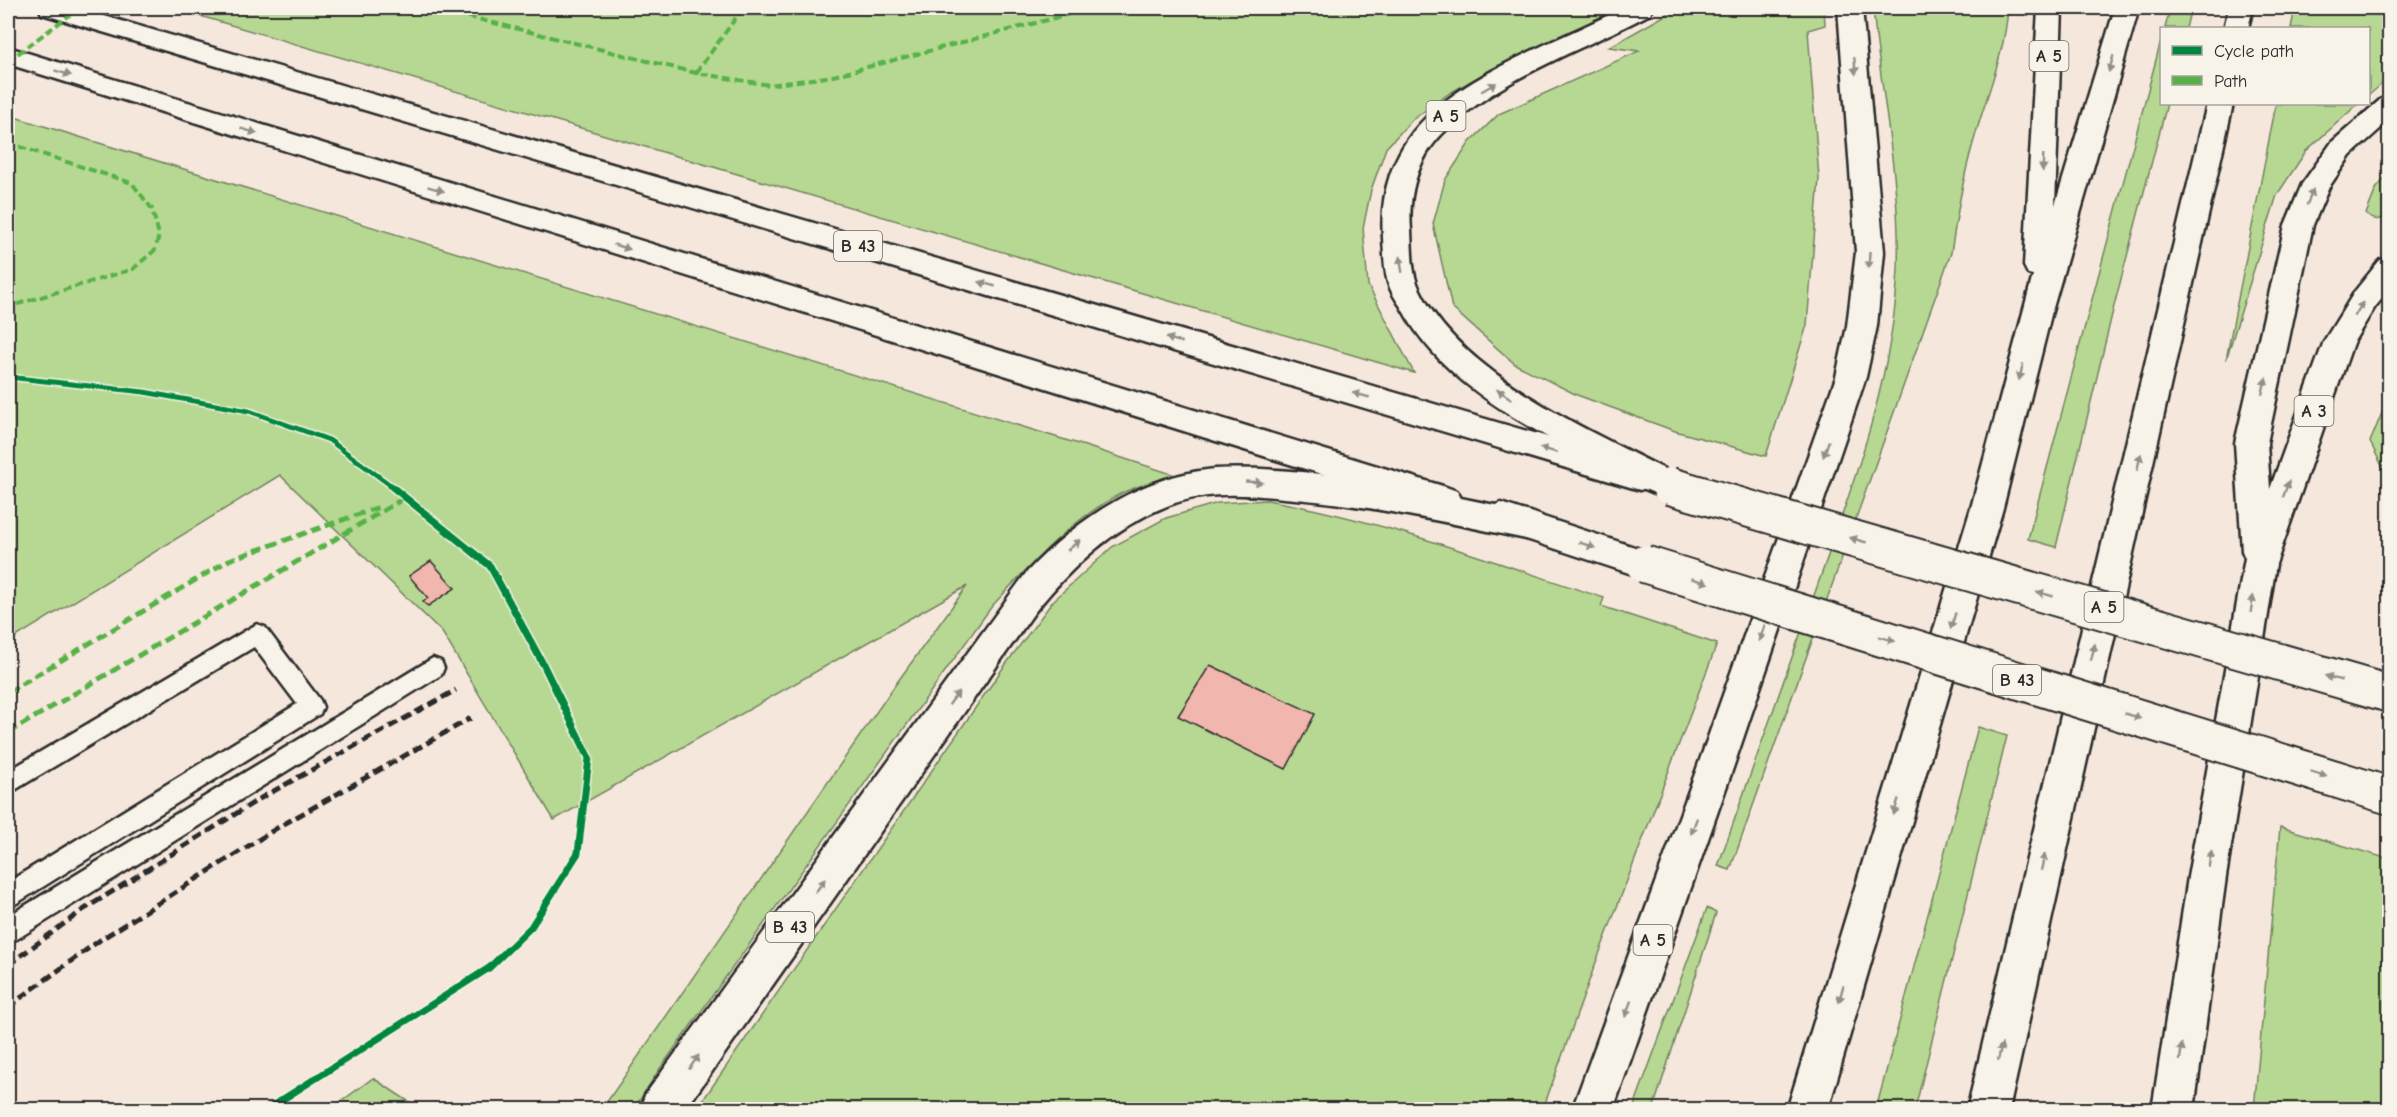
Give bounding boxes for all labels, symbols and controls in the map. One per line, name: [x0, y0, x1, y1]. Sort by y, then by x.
legend: [2160, 27, 2370, 105]
road number: A 5: [2030, 41, 2068, 71]
text: Cycle path: [2214, 41, 2294, 62]
one-way arrow: [2105, 55, 2115, 73]
one-way arrow: [1850, 56, 1860, 75]
one-way arrow: [54, 69, 72, 78]
text: Path: [2214, 71, 2247, 92]
one-way arrow: [1480, 82, 1497, 92]
road number: A 5: [1426, 101, 1466, 131]
one-way arrow: [240, 127, 258, 136]
one-way arrow: [2038, 153, 2047, 172]
one-way arrow: [427, 185, 445, 194]
one-way arrow: [2306, 188, 2315, 206]
road number: B 43: [834, 231, 882, 261]
one-way arrow: [613, 243, 631, 252]
one-way arrow: [1865, 251, 1874, 270]
one-way arrow: [1396, 254, 1405, 273]
one-way arrow: [978, 279, 996, 288]
one-way arrow: [2354, 301, 2365, 317]
one-way arrow: [1165, 334, 1183, 344]
one-way arrow: [2016, 363, 2026, 381]
one-way arrow: [2260, 376, 2269, 395]
one-way arrow: [1496, 388, 1512, 399]
one-way arrow: [1352, 390, 1370, 399]
road number: A 3: [2294, 396, 2334, 426]
one-way arrow: [1820, 440, 1830, 458]
one-way arrow: [1539, 445, 1557, 454]
one-way arrow: [2134, 453, 2144, 472]
one-way arrow: [1244, 478, 1263, 487]
one-way arrow: [2282, 480, 2291, 498]
one-way arrow: [1849, 535, 1867, 544]
one-way arrow: [1066, 539, 1082, 552]
one-way arrow: [1578, 540, 1596, 550]
one-way arrow: [1691, 577, 1709, 587]
one-way arrow: [2036, 589, 2054, 598]
road number: A 5: [2084, 592, 2124, 622]
one-way arrow: [2248, 595, 2257, 614]
one-way arrow: [1948, 612, 1957, 630]
one-way arrow: [1756, 624, 1766, 642]
one-way arrow: [1878, 635, 1896, 644]
one-way arrow: [2089, 643, 2099, 661]
road number: B 43: [1993, 665, 2041, 695]
one-way arrow: [2324, 673, 2342, 682]
one-way arrow: [948, 690, 960, 706]
one-way arrow: [2124, 712, 2142, 721]
one-way arrow: [2310, 770, 2328, 779]
one-way arrow: [1891, 799, 1900, 817]
one-way arrow: [1689, 817, 1699, 835]
one-way arrow: [2206, 849, 2215, 868]
one-way arrow: [2038, 853, 2048, 871]
one-way arrow: [813, 878, 825, 893]
road number: B 43: [766, 912, 814, 942]
road number: A 5: [1634, 925, 1672, 955]
one-way arrow: [1836, 985, 1845, 1003]
one-way arrow: [1623, 1000, 1633, 1018]
one-way arrow: [2176, 1042, 2185, 1061]
one-way arrow: [1996, 1043, 2006, 1062]
one-way arrow: [688, 1054, 700, 1070]

